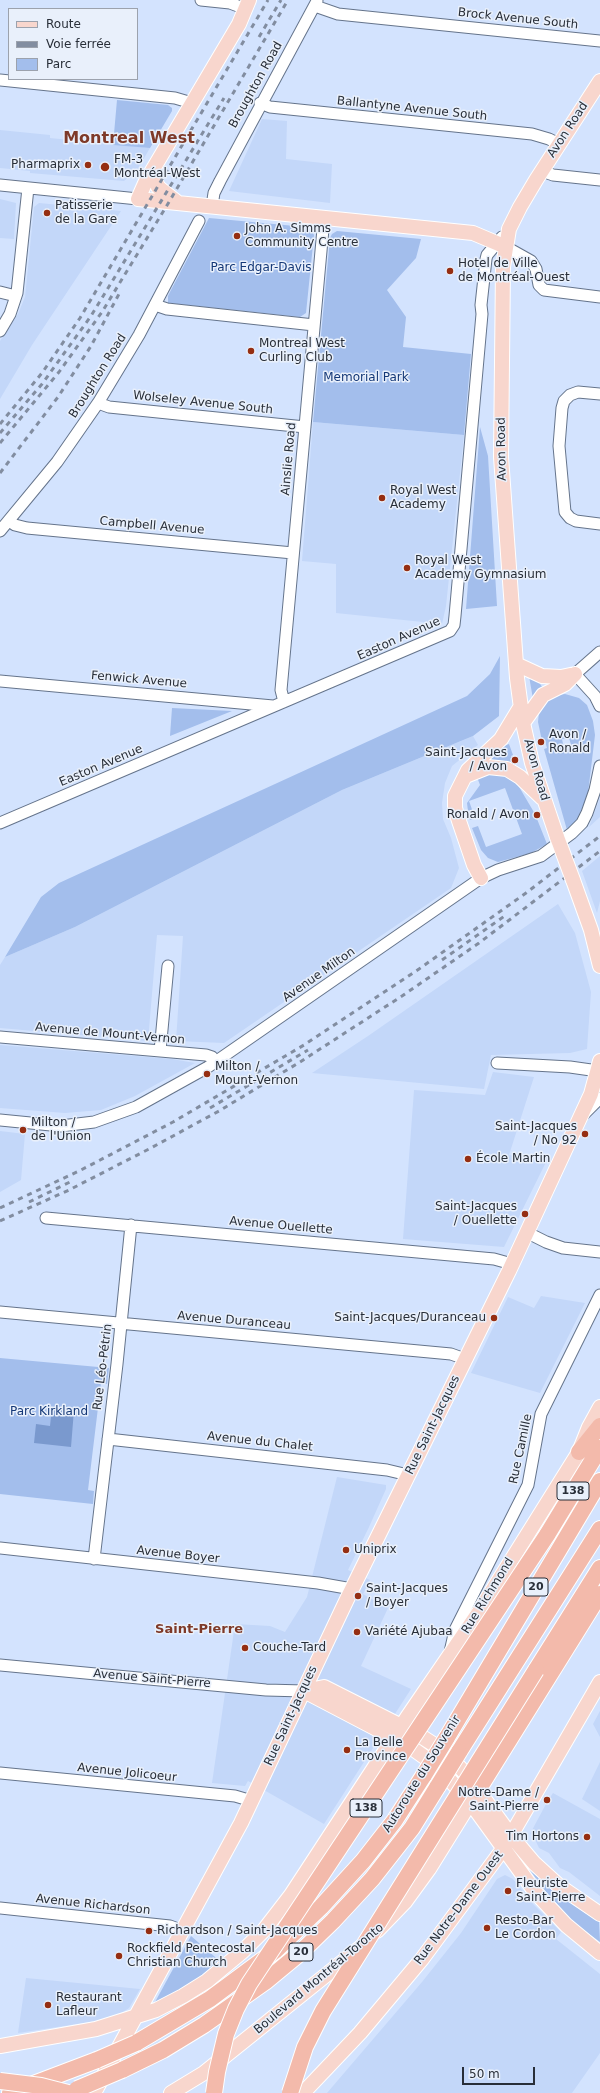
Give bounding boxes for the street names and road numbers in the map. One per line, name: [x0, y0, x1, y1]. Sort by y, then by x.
street label: Brock Avenue South: [457, 6, 579, 32]
street label: Broughton Road: [226, 39, 286, 131]
street label: Ballantyne Avenue South: [336, 94, 488, 124]
street label: Avon Road: [545, 99, 591, 161]
street label: Broughton Road: [66, 331, 130, 421]
street label: Wolseley Avenue South: [132, 389, 274, 417]
street label: Avon Road: [494, 417, 510, 481]
street label: Ainslie Road: [279, 422, 299, 496]
street label: Campbell Avenue: [99, 514, 205, 538]
street label: Easton Avenue: [355, 614, 443, 664]
street label: Fenwick Avenue: [90, 669, 188, 691]
street label: Avon Road: [520, 738, 552, 802]
street label: Easton Avenue: [57, 742, 145, 790]
street label: Avenue Milton: [280, 945, 358, 1005]
street label: Avenue de Mount-Vernon: [34, 1020, 186, 1048]
street label: Avenue Ouellette: [229, 1214, 333, 1238]
street label: Avenue Duranceau: [177, 1309, 291, 1333]
street label: Rue Léo-Pétrin: [91, 1323, 115, 1411]
street label: Rue Saint-Jacques: [403, 1373, 463, 1477]
street label: Rue Camille: [507, 1413, 535, 1485]
street label: Avenue du Chalet: [206, 1429, 314, 1455]
road number: 138: [557, 1482, 589, 1500]
street label: Avenue Boyer: [136, 1543, 220, 1567]
street label: Rue Richmond: [459, 1555, 517, 1637]
road number: 20: [524, 1578, 548, 1596]
street label: Rue Saint-Jacques: [262, 1664, 320, 1768]
street label: Avenue Saint-Pierre: [93, 1667, 211, 1691]
street label: Autoroute du Souvenir: [380, 1713, 464, 1835]
street label: Avenue Jolicoeur: [77, 1761, 177, 1785]
road number: 138: [350, 1799, 382, 1817]
street label: Rue Notre-Dame Ouest: [411, 1848, 507, 1968]
street label: Avenue Richardson: [35, 1892, 151, 1918]
street label: Boulevard Montréal-Toronto: [251, 1921, 387, 2037]
road number: 20: [289, 1943, 313, 1961]

